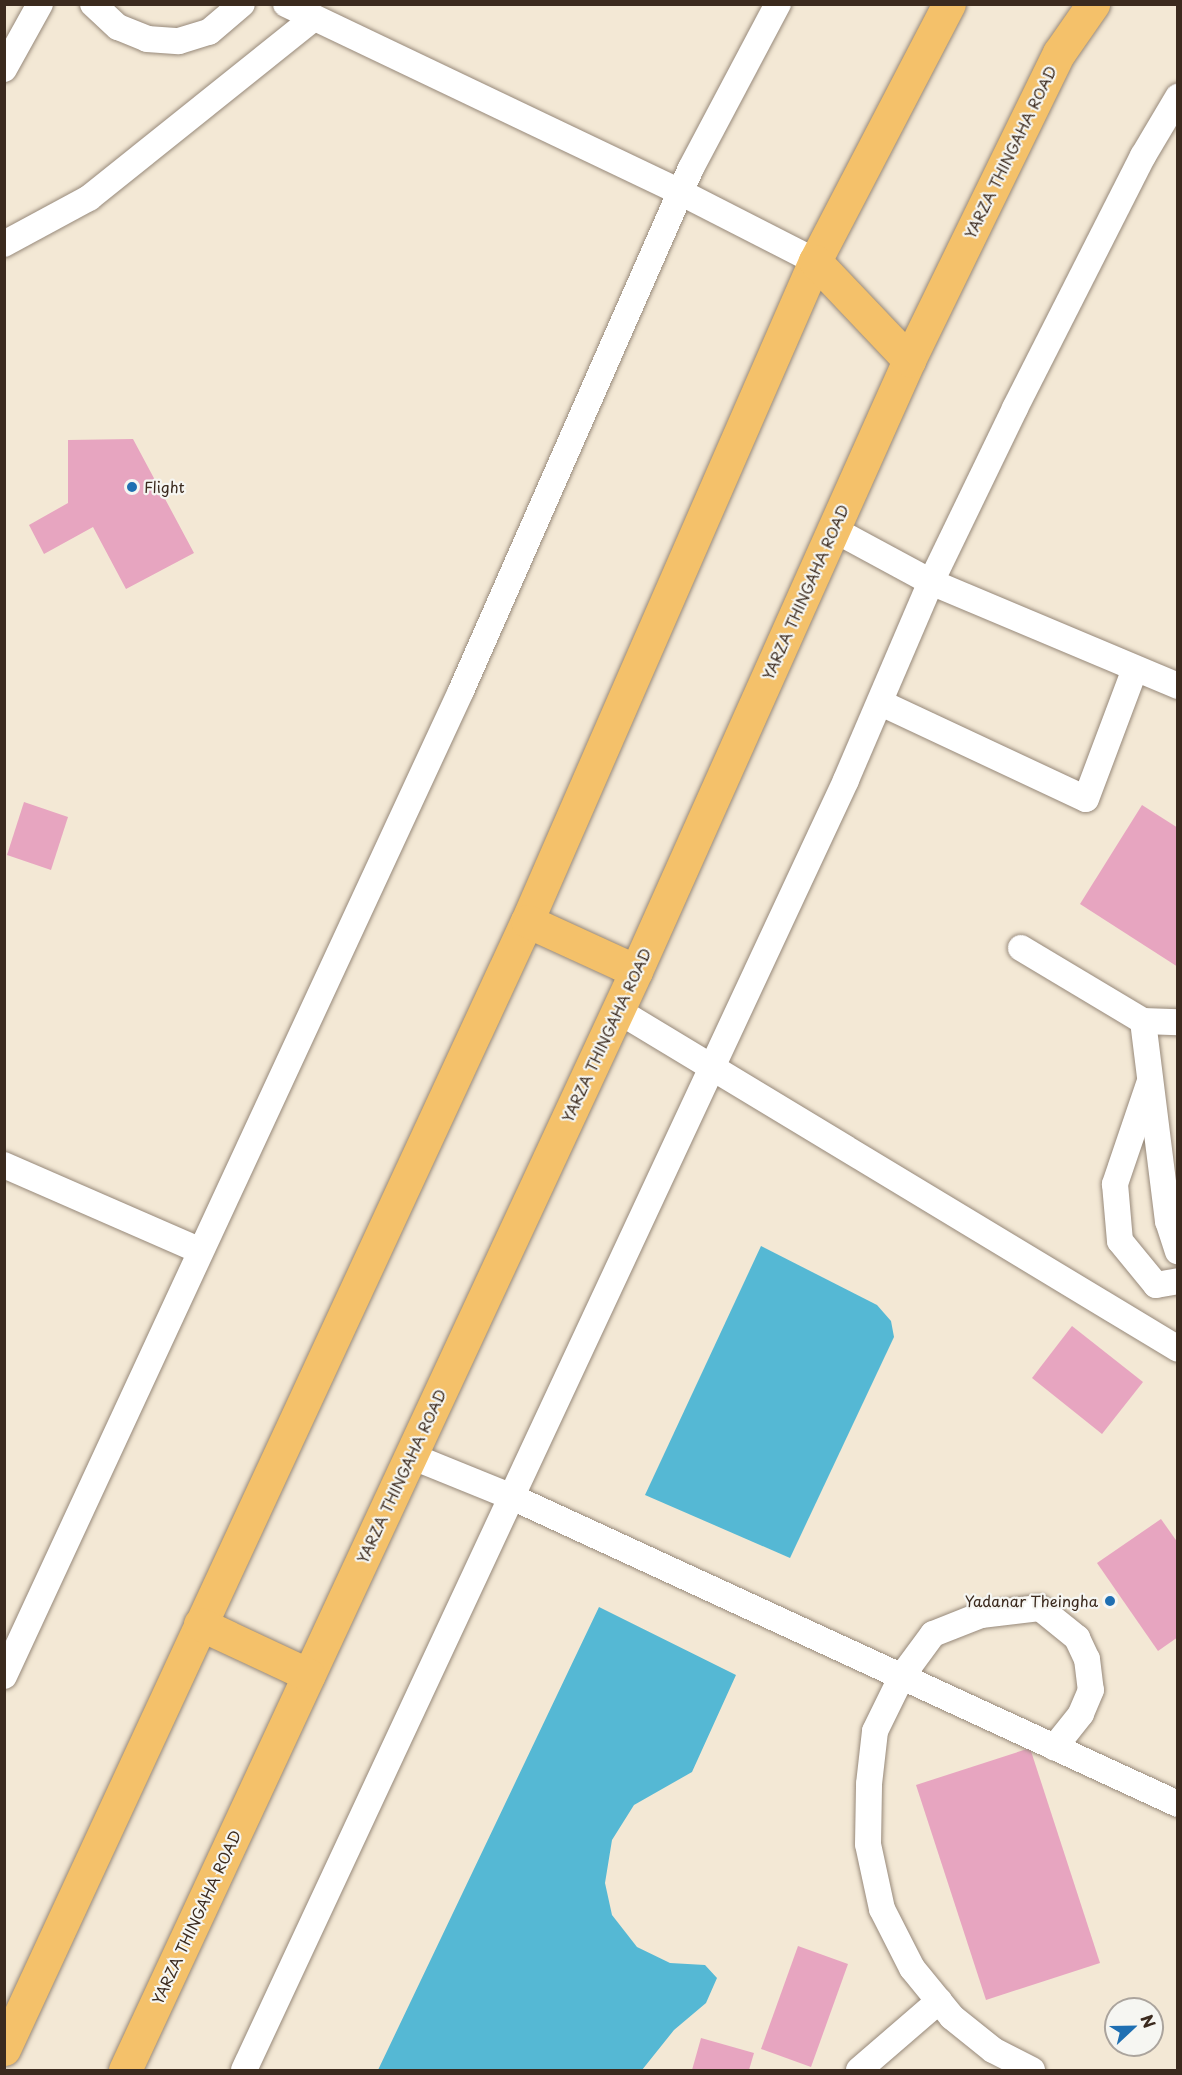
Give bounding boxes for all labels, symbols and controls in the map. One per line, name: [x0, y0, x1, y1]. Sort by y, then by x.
street label: YARZA THINGAHA ROAD: [960, 63, 1060, 241]
place label: Flight: [144, 478, 185, 496]
marker: Flight: [125, 480, 139, 494]
street label: YARZA THINGAHA ROAD: [758, 502, 852, 682]
street label: YARZA THINGAHA ROAD: [558, 945, 654, 1125]
street label: YARZA THINGAHA ROAD: [353, 1386, 449, 1566]
place label: Yadanar Theingha: [965, 1592, 1098, 1610]
marker: Yadanar Theingha: [1103, 1594, 1117, 1608]
street label: YARZA THINGAHA ROAD: [148, 1827, 244, 2007]
north arrow: [1104, 1997, 1164, 2057]
text: N: [1135, 2011, 1162, 2031]

